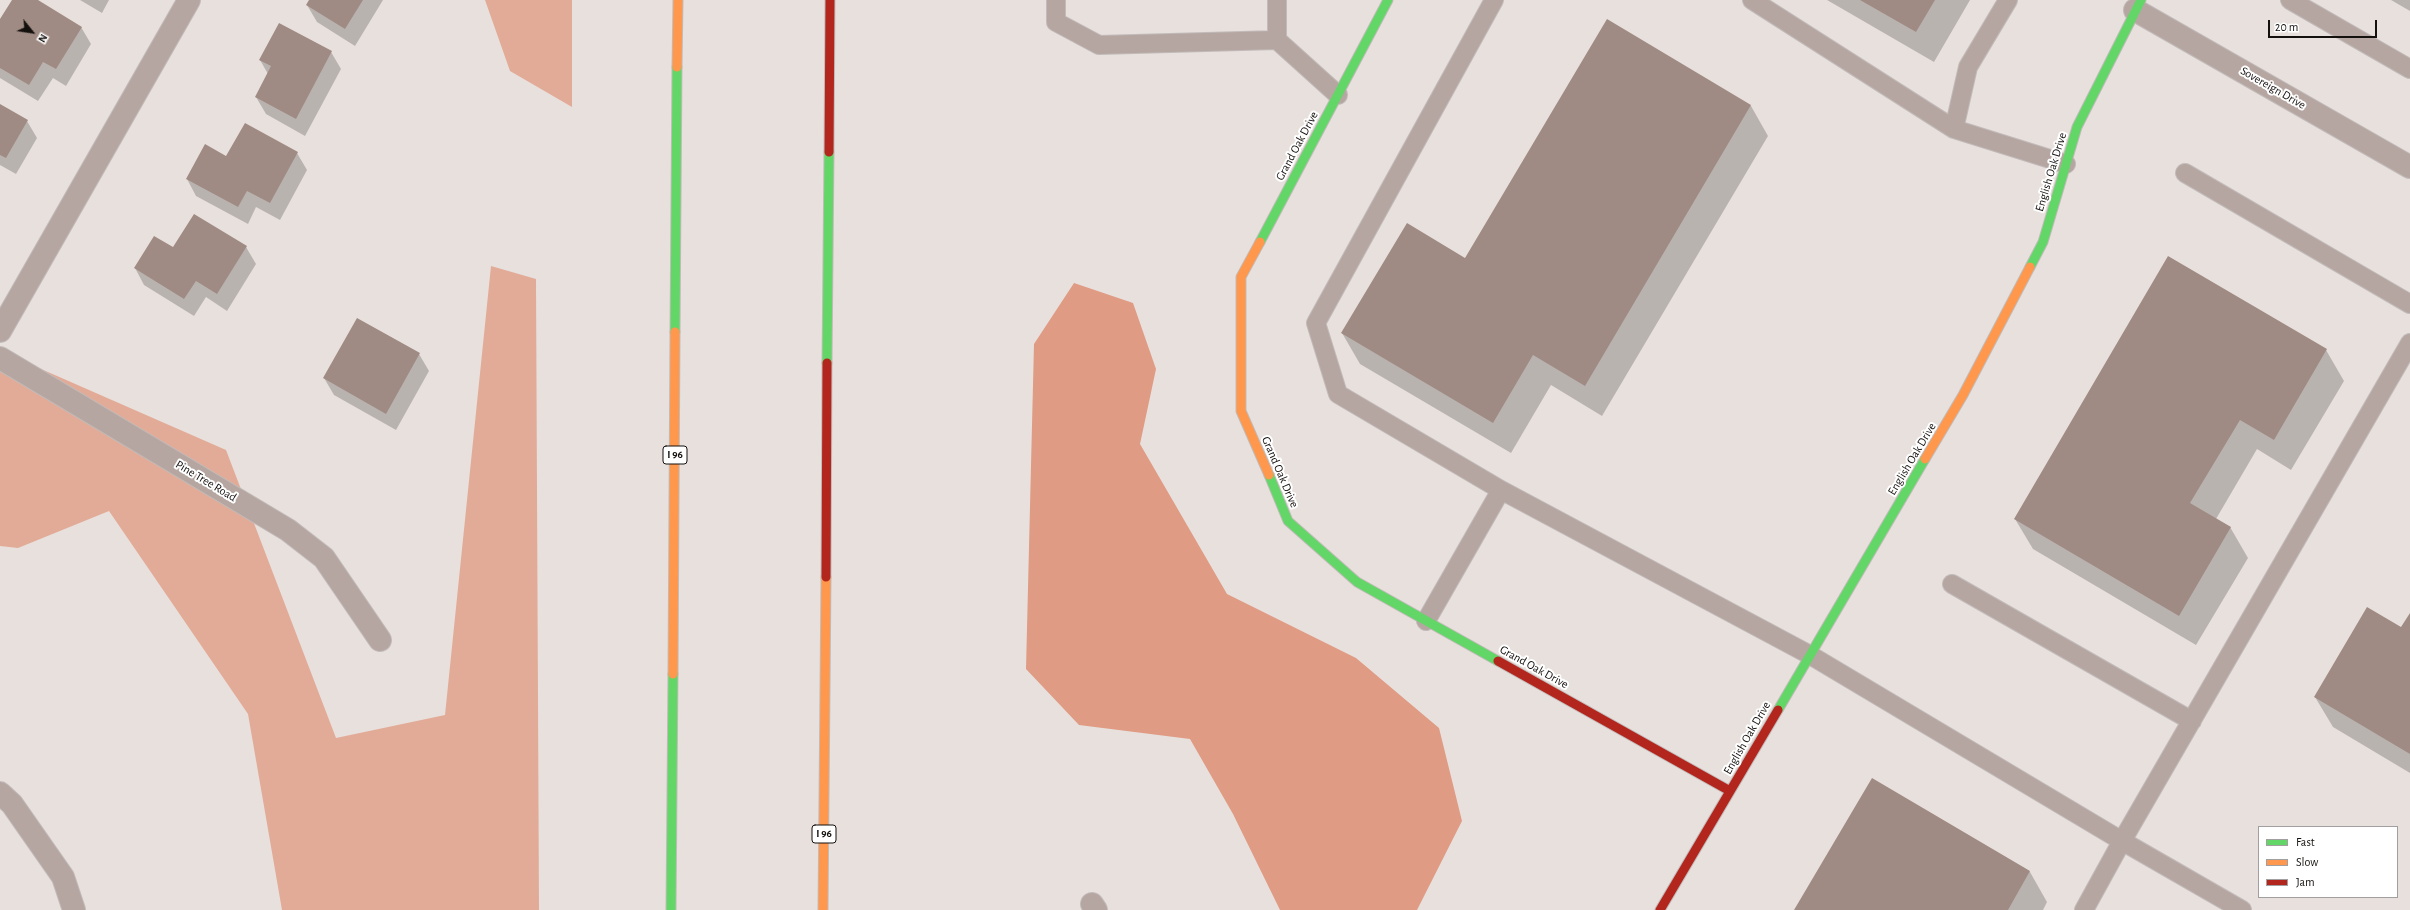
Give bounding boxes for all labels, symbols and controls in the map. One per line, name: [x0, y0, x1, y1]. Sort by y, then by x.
north arrow: [12, 12, 52, 52]
scale bar: [2270, 12, 2379, 38]
text: 20 m: [2275, 21, 2298, 33]
text: N: [36, 32, 50, 44]
street label: Sovereign Drive: [2238, 64, 2308, 112]
street label: Grand Oak Drive: [1273, 109, 1321, 183]
street label: English Oak Drive: [2032, 131, 2070, 213]
street label: English Oak Drive: [1885, 420, 1939, 498]
street label: Grand Oak Drive: [1259, 434, 1301, 510]
road number: I 96: [663, 446, 687, 464]
street label: Pine Tree Road: [173, 457, 239, 505]
street label: Grand Oak Drive: [1497, 642, 1571, 692]
street label: English Oak Drive: [1720, 699, 1774, 777]
road number: I 96: [812, 825, 836, 843]
legend: [2258, 826, 2398, 898]
text: Fast: [2296, 836, 2315, 848]
text: Slow: [2296, 856, 2318, 868]
text: Jam: [2296, 876, 2315, 888]

